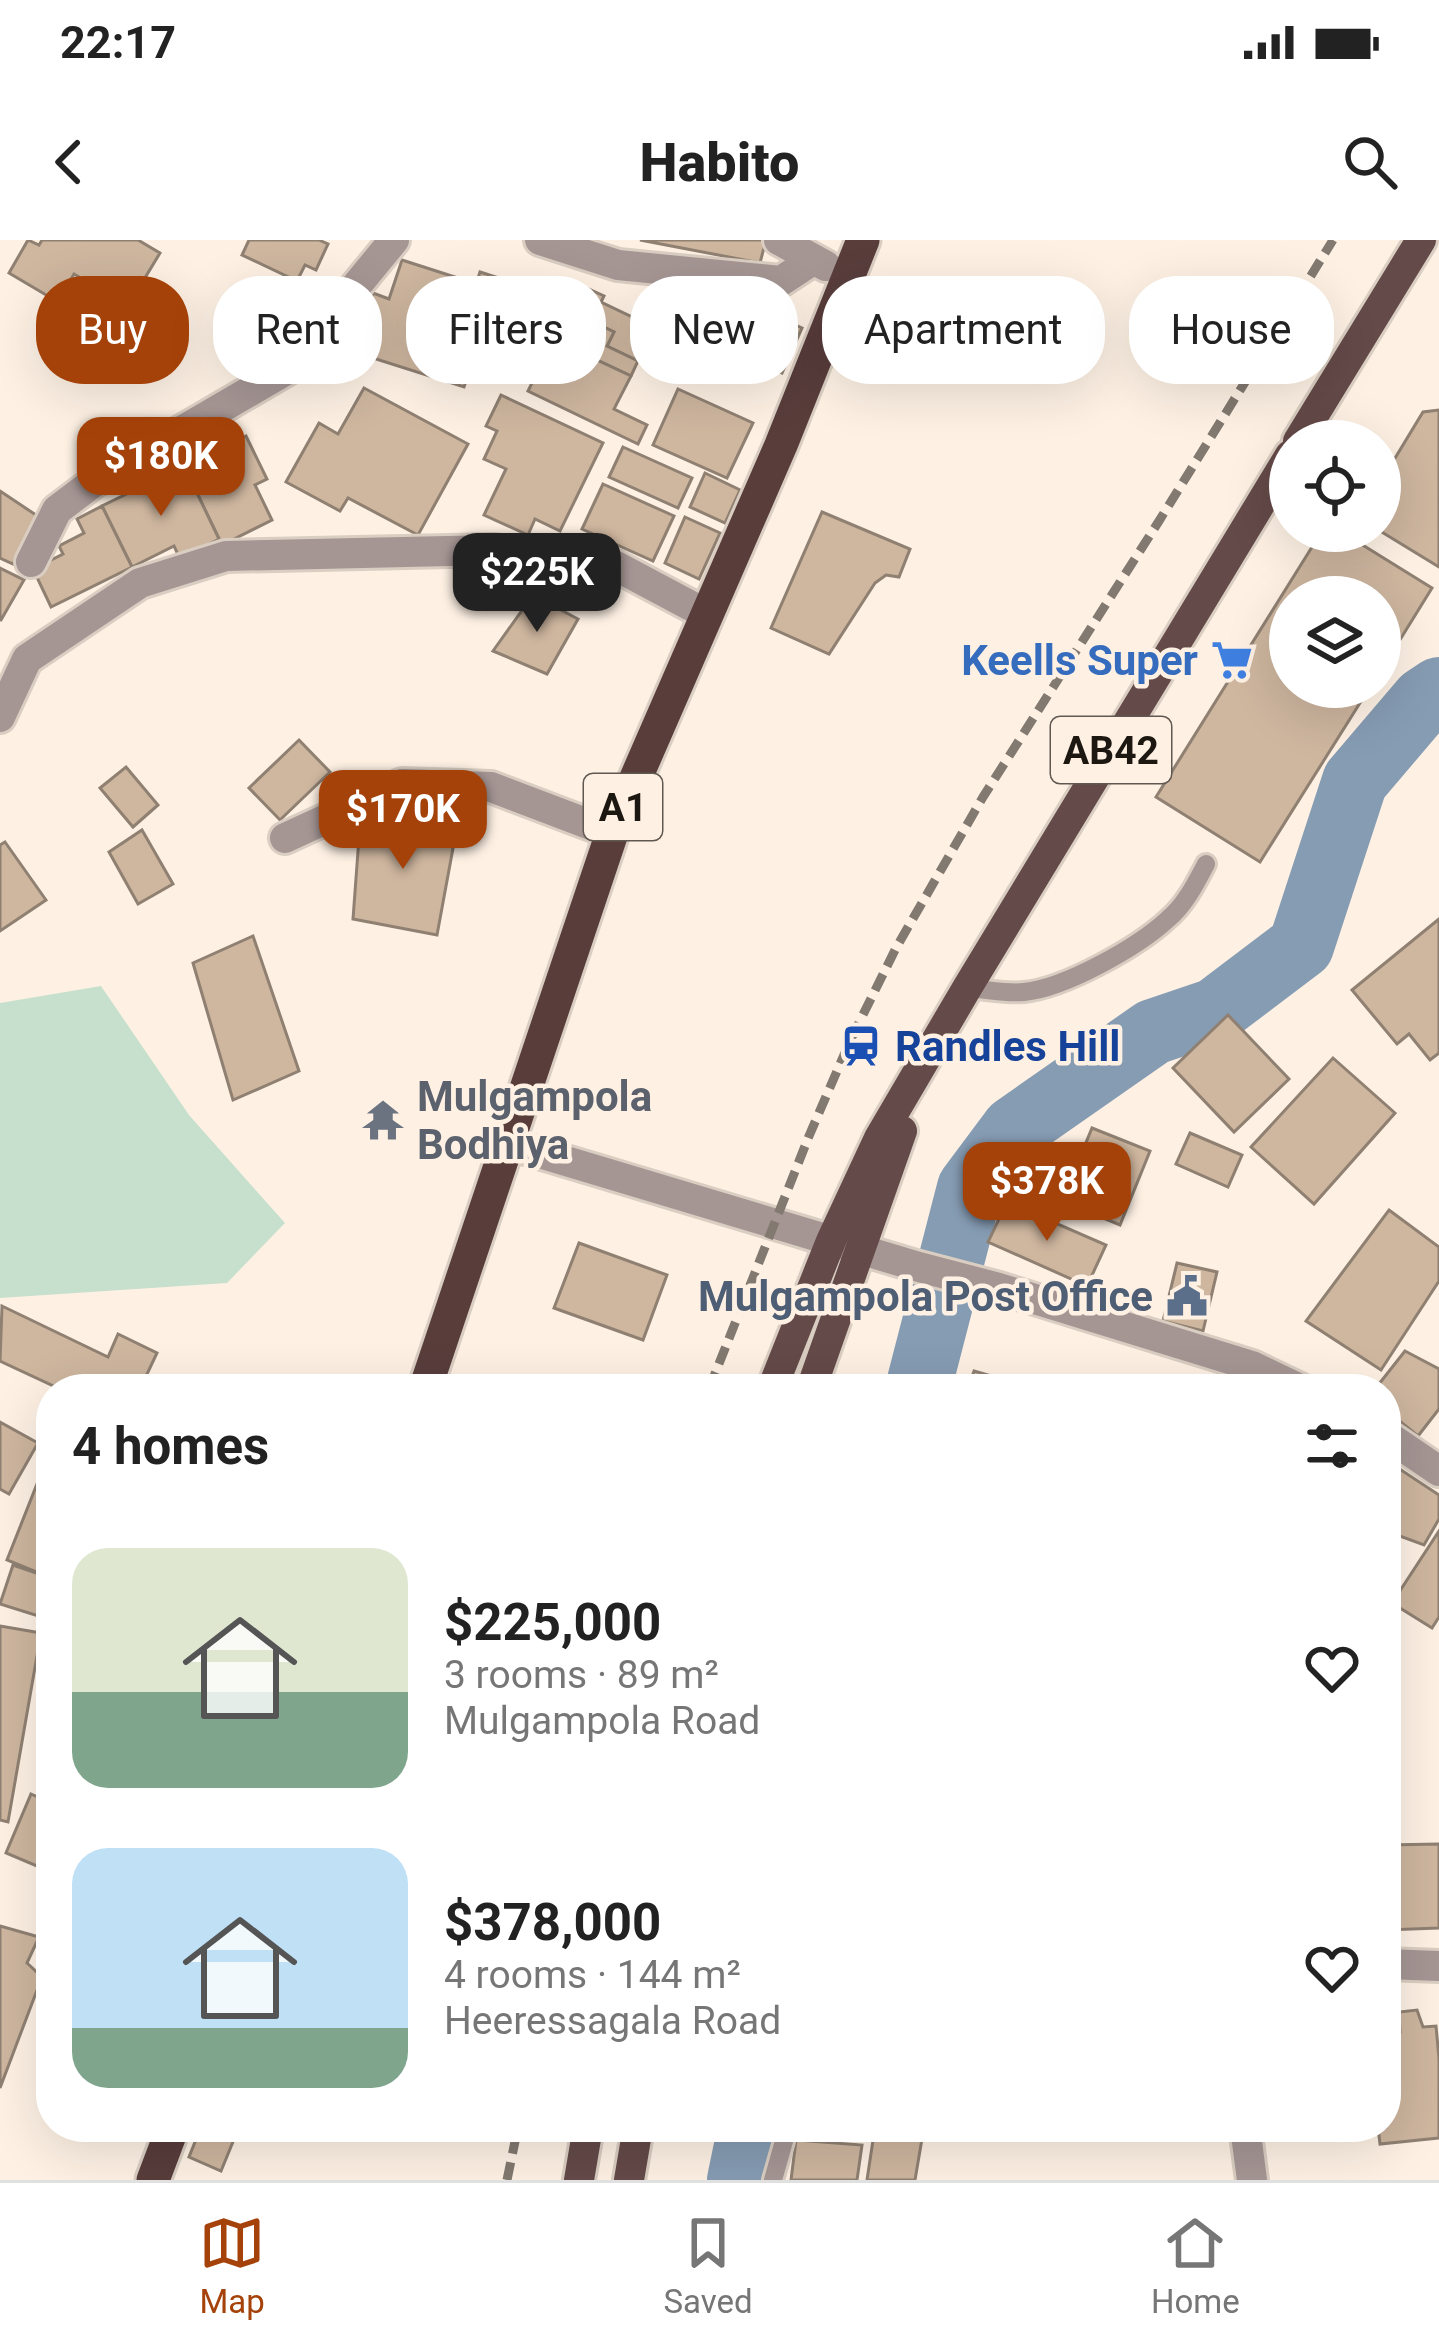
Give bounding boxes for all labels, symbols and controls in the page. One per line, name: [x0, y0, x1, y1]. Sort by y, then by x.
text: 22:17: [60, 16, 176, 69]
icon: back: [36, 129, 102, 195]
icon: search: [1337, 129, 1403, 195]
text: Habito: [640, 131, 799, 194]
chip: Buy: [36, 276, 189, 384]
chip: Rent: [213, 276, 382, 384]
chip: Filters: [406, 276, 606, 384]
chip: New: [630, 276, 798, 384]
chip: Apartment: [822, 276, 1105, 384]
chip: House: [1129, 276, 1334, 384]
pin: $180K: [77, 417, 245, 519]
map controls: [1269, 420, 1401, 708]
button: locate: [1269, 420, 1401, 552]
text: $180K: [104, 433, 218, 479]
pin: $225K: [453, 533, 621, 635]
text: $225K: [480, 549, 594, 595]
button: layers: [1269, 576, 1401, 708]
place label: Keells Super: [961, 636, 1198, 685]
supermarket icon: Keells Super: [1209, 637, 1255, 683]
road number: AB42: [1051, 717, 1171, 783]
pin: $170K: [319, 770, 487, 872]
road number: A1: [584, 774, 662, 840]
text: $170K: [346, 786, 460, 832]
place label: Randles Hill: [895, 1022, 1120, 1071]
station icon: Randles Hill: [838, 1023, 884, 1069]
place label: Mulgampola Bodhiya: [417, 1072, 652, 1169]
temple icon: Mulgampola Bodhiya: [360, 1097, 406, 1143]
pin: $378K: [963, 1142, 1131, 1244]
text: $378K: [990, 1158, 1104, 1204]
place label: Mulgampola Post Office: [698, 1272, 1153, 1321]
public building icon: Mulgampola Post Office: [1164, 1273, 1210, 1319]
icon: filters: [1299, 1413, 1365, 1479]
text: 4 homes: [72, 1417, 269, 1476]
text: $225,000: [444, 1593, 661, 1652]
icon: home: [168, 1596, 312, 1740]
icon: heart: [1299, 1635, 1365, 1701]
text: 3 rooms · 89 m²: [444, 1652, 719, 1698]
text: Mulgampola Road: [444, 1698, 760, 1744]
text: $378,000: [444, 1893, 661, 1952]
icon: home: [168, 1896, 312, 2040]
icon: heart: [1299, 1935, 1365, 2001]
text: 4 rooms · 144 m²: [444, 1952, 741, 1998]
text: Heeressagala Road: [444, 1998, 781, 2044]
tab: Map: [199, 2210, 265, 2321]
tab: Saved: [663, 2210, 753, 2321]
tab: Home: [1151, 2210, 1240, 2321]

